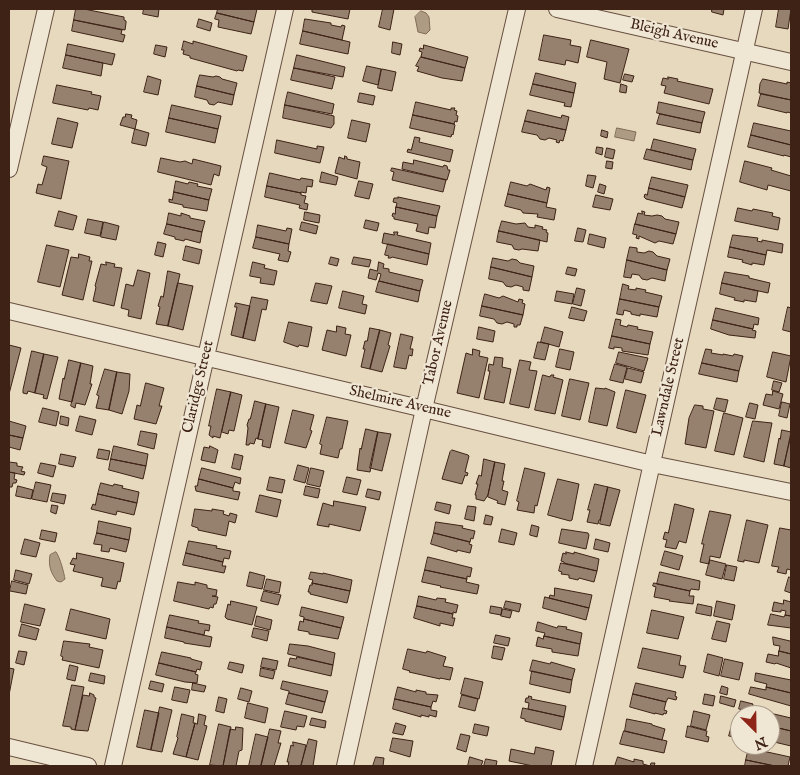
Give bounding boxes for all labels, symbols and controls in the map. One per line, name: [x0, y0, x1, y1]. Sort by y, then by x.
street label: Bleigh Avenue: [628, 16, 720, 54]
street label: Tabor Avenue: [420, 299, 458, 387]
street label: Lawndale Street: [649, 336, 689, 438]
street label: Claridge Street: [180, 339, 218, 435]
street label: Shelmire Avenue: [347, 383, 453, 423]
north arrow: [730, 705, 780, 755]
text: N: [751, 732, 770, 754]

